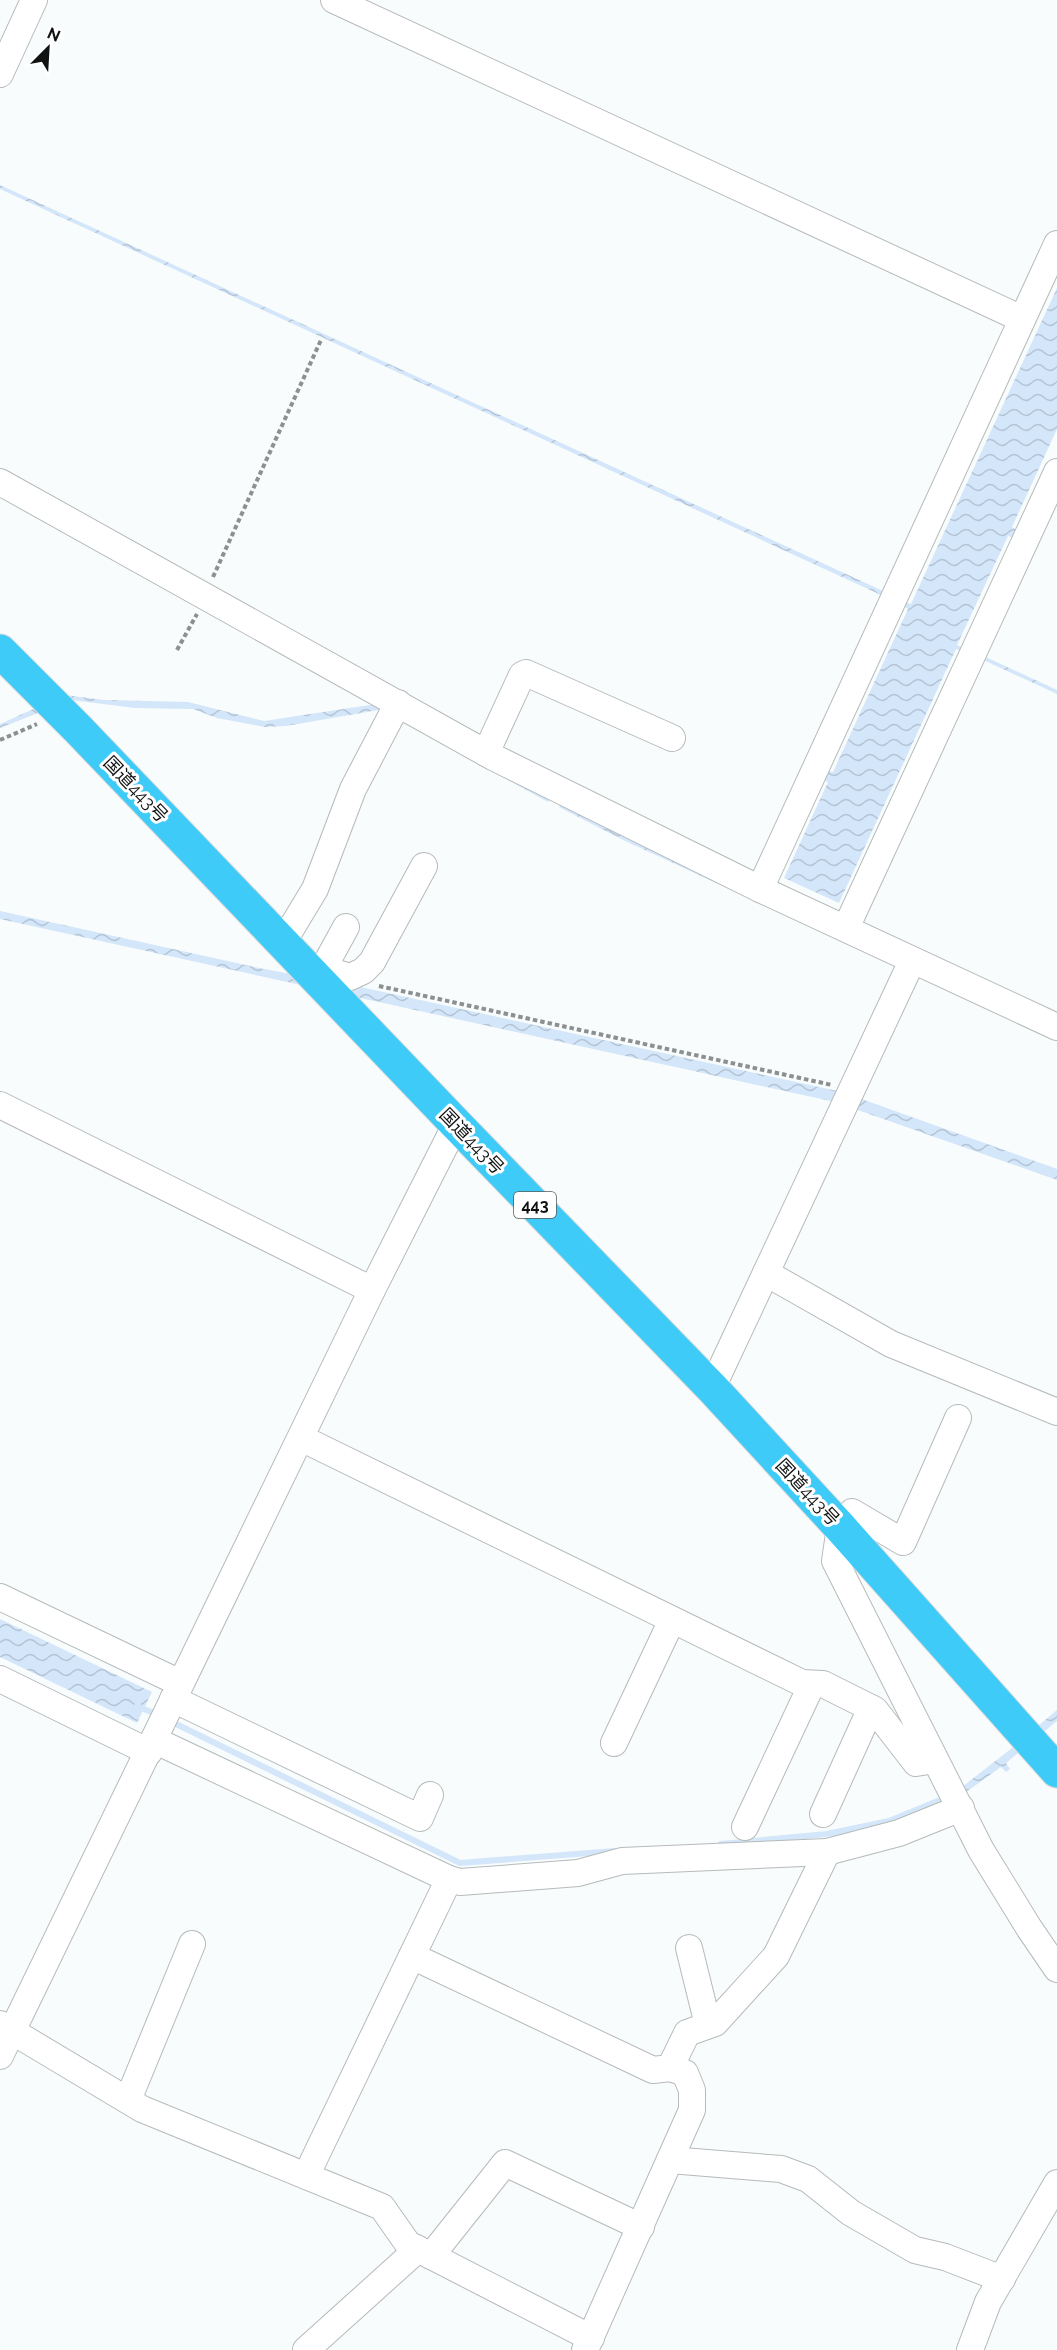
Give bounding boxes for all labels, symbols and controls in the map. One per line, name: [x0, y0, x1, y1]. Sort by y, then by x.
north arrow: [18, 18, 78, 78]
text: N: [44, 24, 63, 46]
street label: 国道443号: [100, 752, 172, 826]
street label: 国道443号: [436, 1104, 508, 1178]
road number: 443: [514, 1192, 556, 1218]
street label: 国道443号: [772, 1454, 844, 1530]

